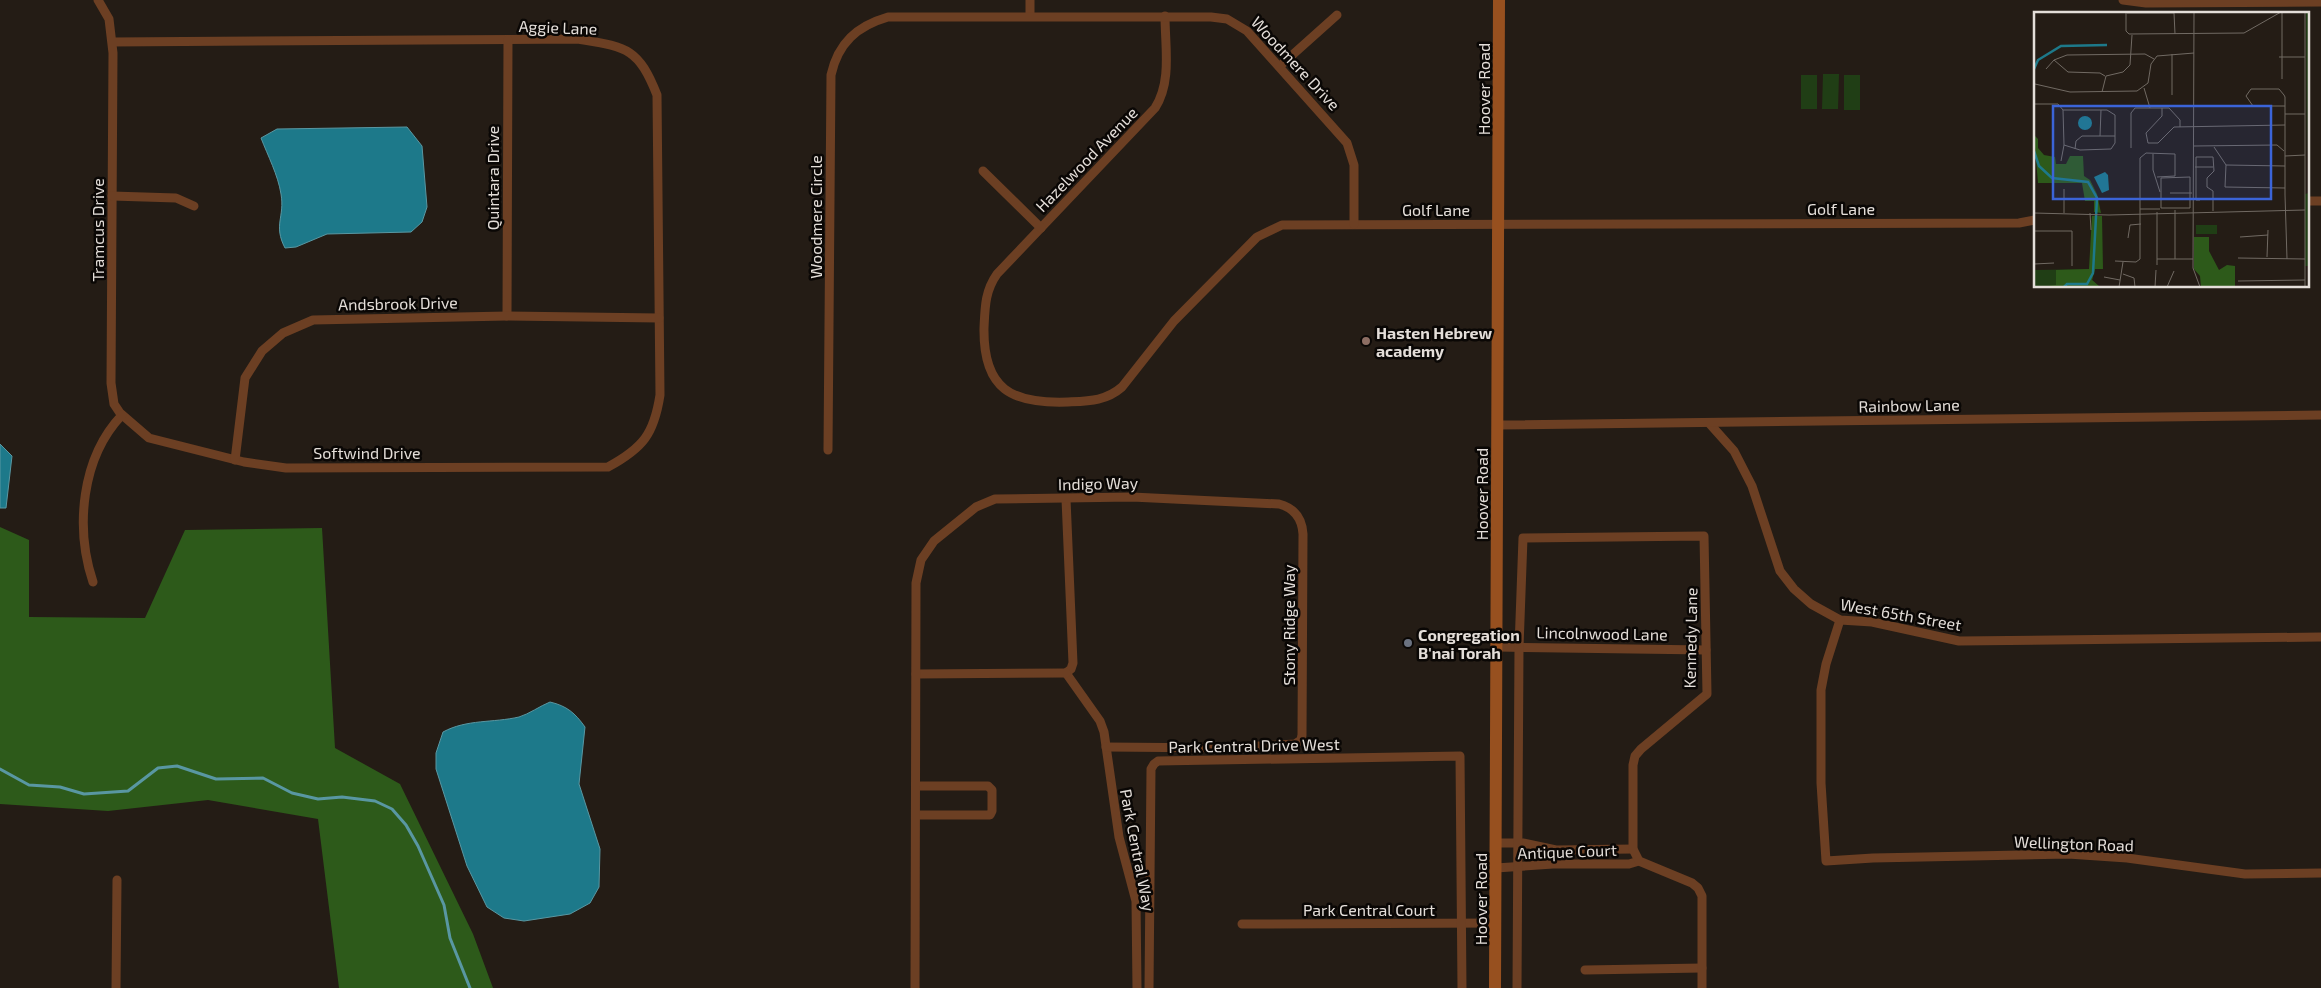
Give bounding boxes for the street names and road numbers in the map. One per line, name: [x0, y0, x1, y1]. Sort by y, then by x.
street label: Woodmere Drive: [1248, 12, 1344, 114]
street label: Aggie Lane: [518, 16, 598, 38]
street label: Hoover Road: [1474, 43, 1493, 135]
street label: Hazelwood Avenue: [1031, 103, 1141, 215]
street label: Quintara Drive: [483, 126, 503, 230]
street label: Woodmere Circle: [806, 155, 825, 279]
street label: Tramcus Drive: [88, 178, 107, 282]
street label: Golf Lane: [1807, 199, 1875, 218]
street label: Golf Lane: [1402, 200, 1470, 219]
street label: Andsbrook Drive: [338, 292, 458, 314]
street label: Rainbow Lane: [1858, 395, 1960, 415]
street label: Softwind Drive: [313, 443, 421, 462]
street label: Hoover Road: [1472, 448, 1491, 540]
street label: Indigo Way: [1058, 473, 1139, 493]
street label: Stony Ridge Way: [1279, 564, 1298, 686]
street label: Kennedy Lane: [1680, 587, 1700, 689]
street label: West 65th Street: [1839, 594, 1963, 634]
street label: Lincolnwood Lane: [1536, 622, 1668, 644]
street label: Park Central Drive West: [1168, 734, 1340, 756]
street label: Park Central Way: [1117, 787, 1159, 913]
street label: Wellington Road: [2014, 831, 2134, 855]
street label: Antique Court: [1517, 840, 1617, 862]
street label: Hoover Road: [1471, 853, 1490, 945]
street label: Park Central Court: [1303, 900, 1435, 919]

